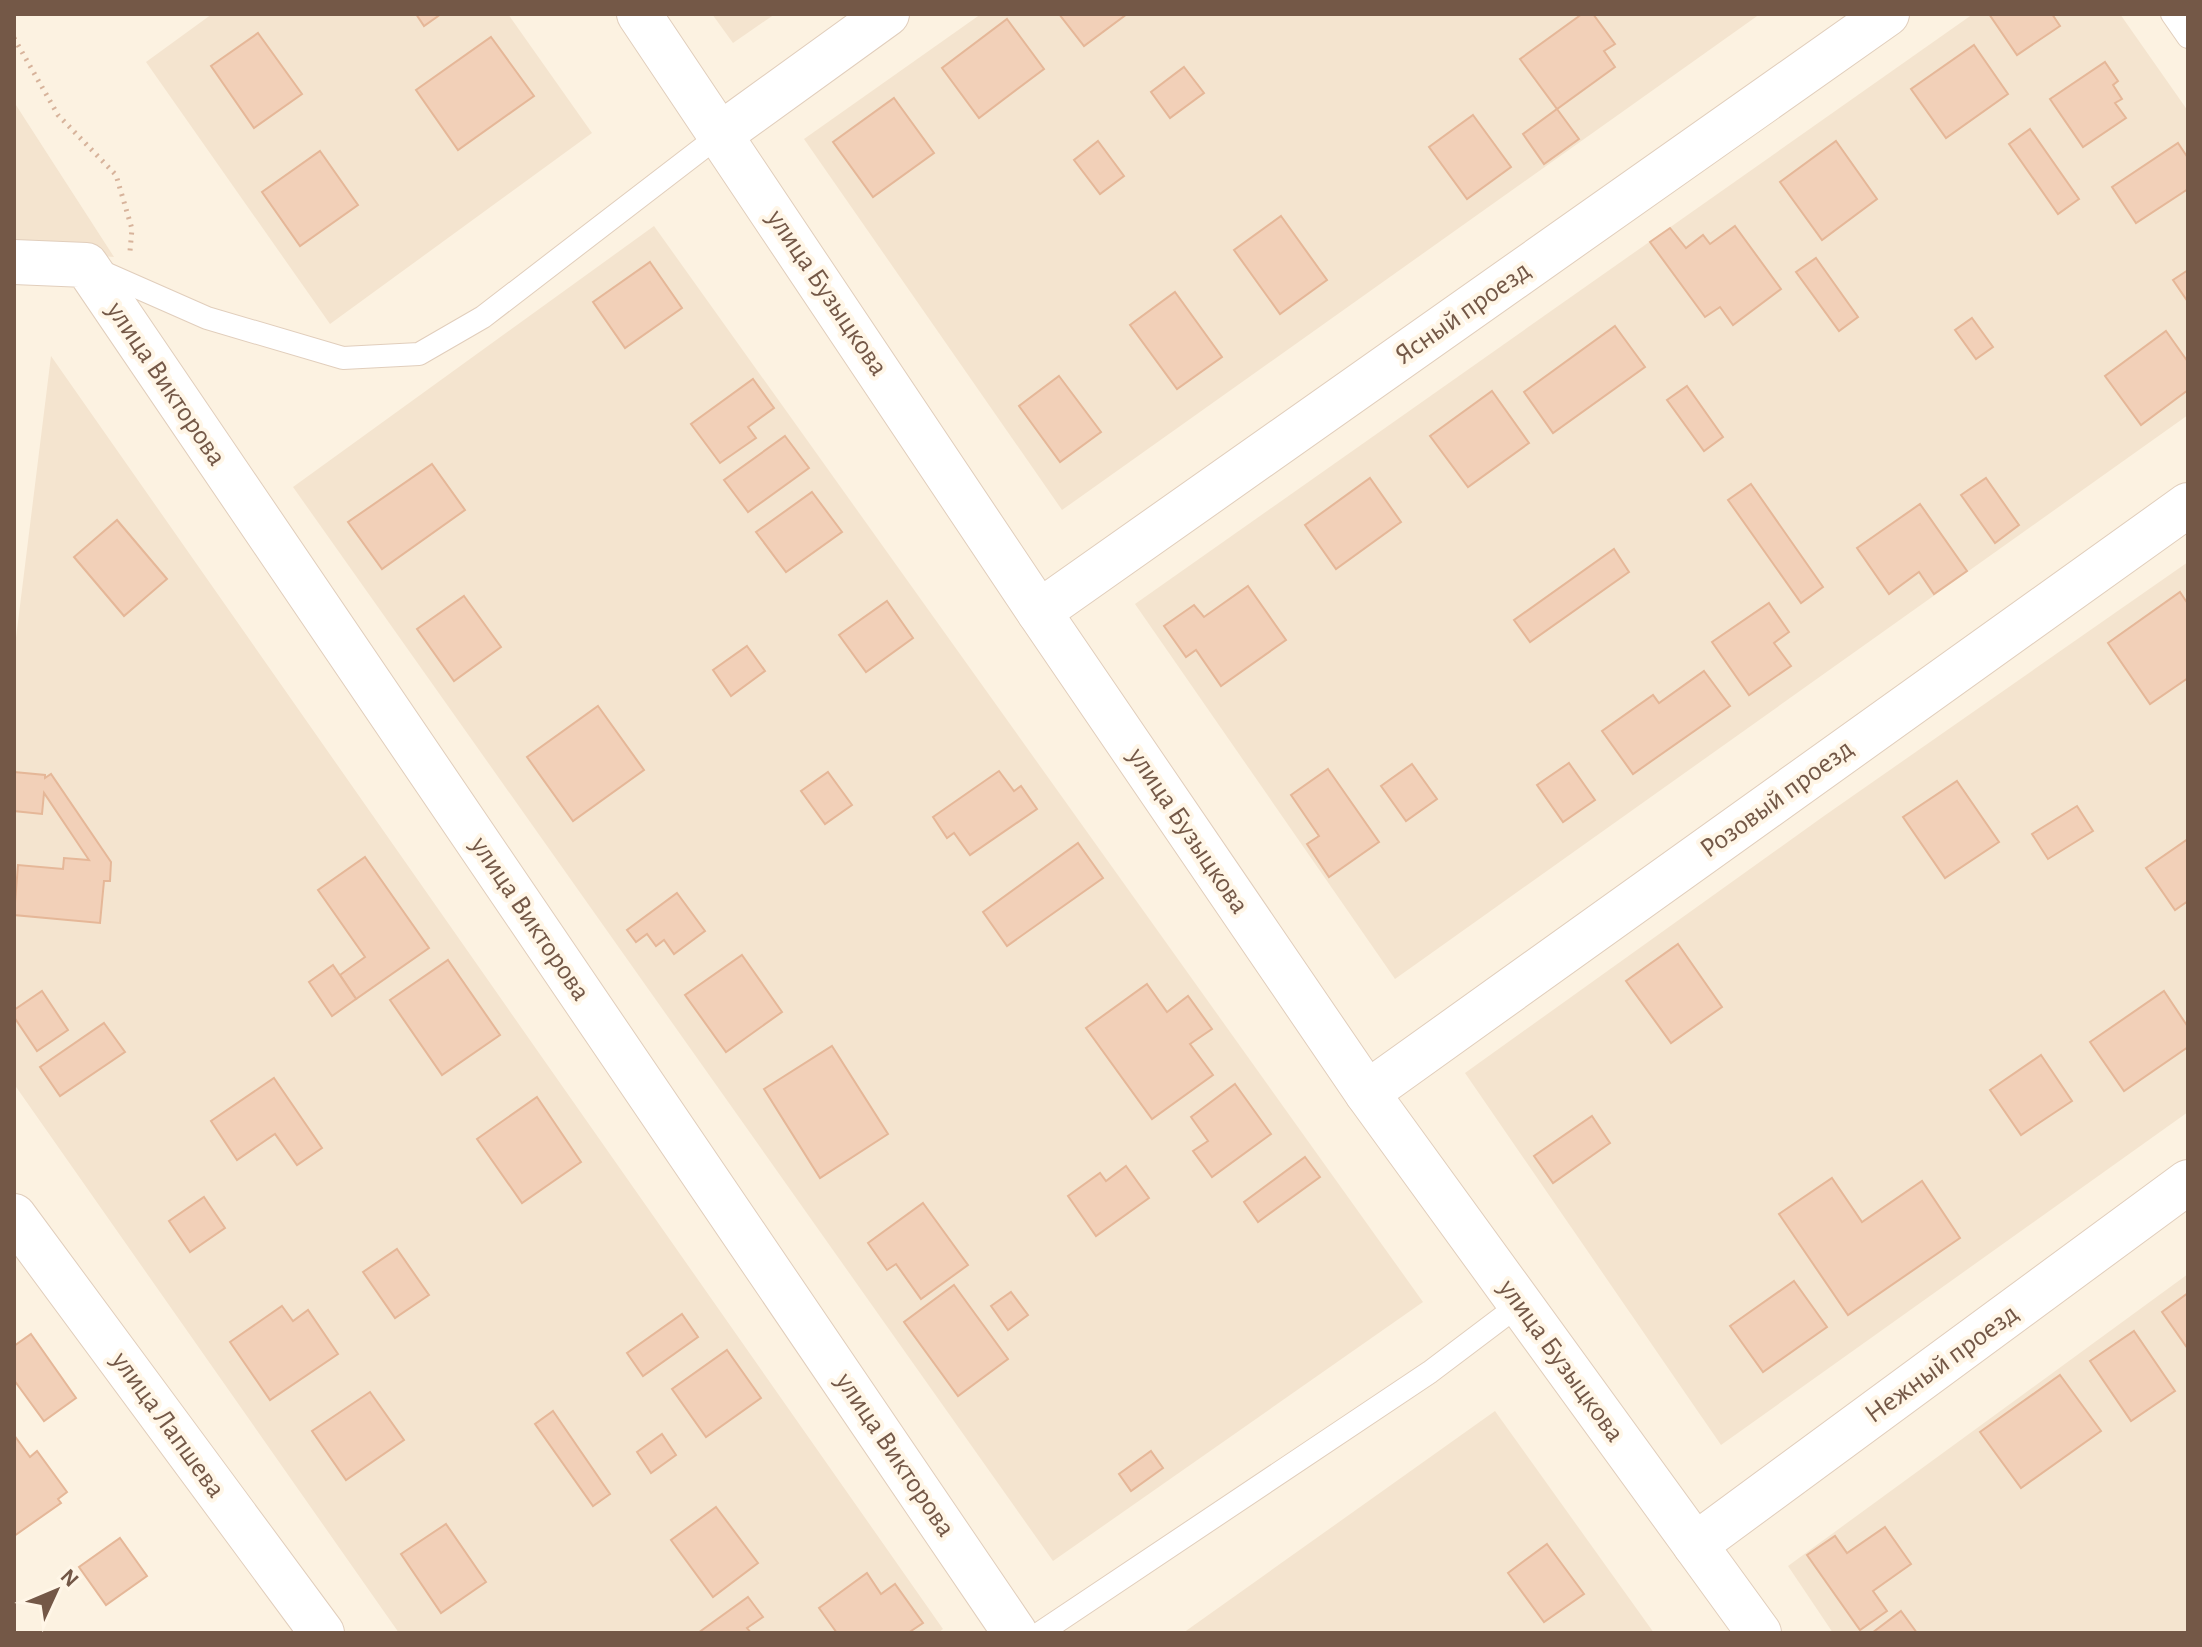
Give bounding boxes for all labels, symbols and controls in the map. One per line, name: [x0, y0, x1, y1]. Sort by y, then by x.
street label: улица Бузыцкова: [761, 204, 893, 381]
street label: Ясный проезд: [1390, 256, 1536, 370]
street label: улица Викторова: [100, 296, 231, 471]
street label: Розовый проезд: [1695, 734, 1859, 864]
street label: улица Бузыцкова: [1122, 742, 1254, 919]
street label: улица Викторова: [464, 831, 595, 1006]
street label: улица Бузыцкова: [1492, 1274, 1629, 1448]
street label: Нежный проезд: [1860, 1299, 2024, 1429]
street label: улица Лапшева: [105, 1346, 230, 1503]
street label: улица Викторова: [829, 1367, 960, 1542]
north arrow: [16, 1551, 96, 1631]
text: N: [56, 1565, 83, 1591]

